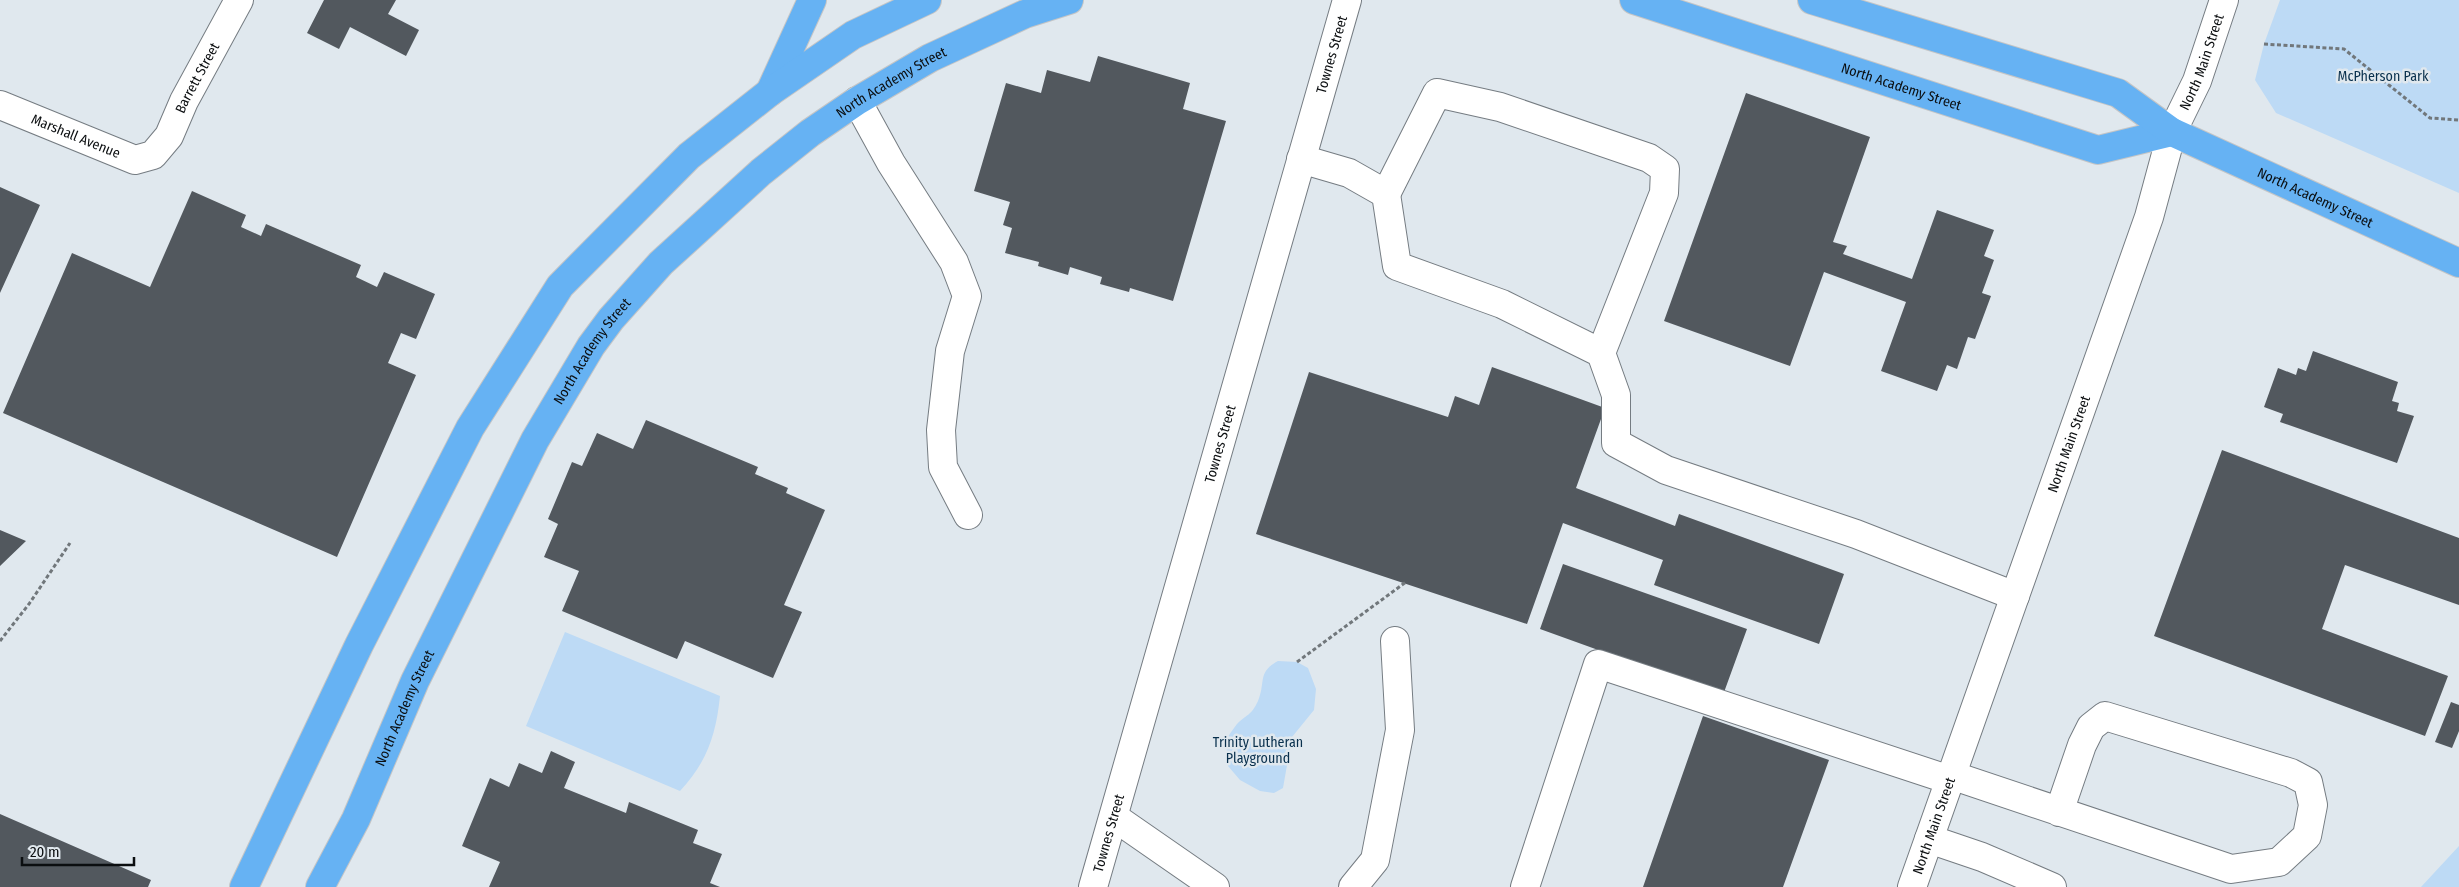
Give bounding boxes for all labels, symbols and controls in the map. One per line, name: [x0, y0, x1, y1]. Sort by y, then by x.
street label: North Main Street: [2176, 11, 2227, 113]
street label: Townes Street: [1312, 13, 1351, 95]
street label: Barrett Street: [171, 39, 223, 116]
street label: North Academy Street: [833, 43, 949, 121]
street label: North Academy Street: [1839, 59, 1964, 114]
park label: McPherson Park: [2338, 68, 2429, 85]
street label: Marshall Avenue: [29, 110, 123, 162]
street label: North Academy Street: [2255, 164, 2376, 231]
street label: North Academy Street: [550, 294, 635, 407]
street label: North Main Street: [2044, 393, 2094, 495]
street label: Townes Street: [1201, 402, 1239, 485]
street label: North Academy Street: [371, 647, 438, 769]
park label: Trinity Lutheran Playground: [1213, 734, 1303, 767]
street label: North Main Street: [1909, 775, 1959, 876]
street label: Townes Street: [1089, 792, 1128, 874]
scale bar: [22, 834, 135, 866]
text: 20 m: [30, 843, 60, 861]

